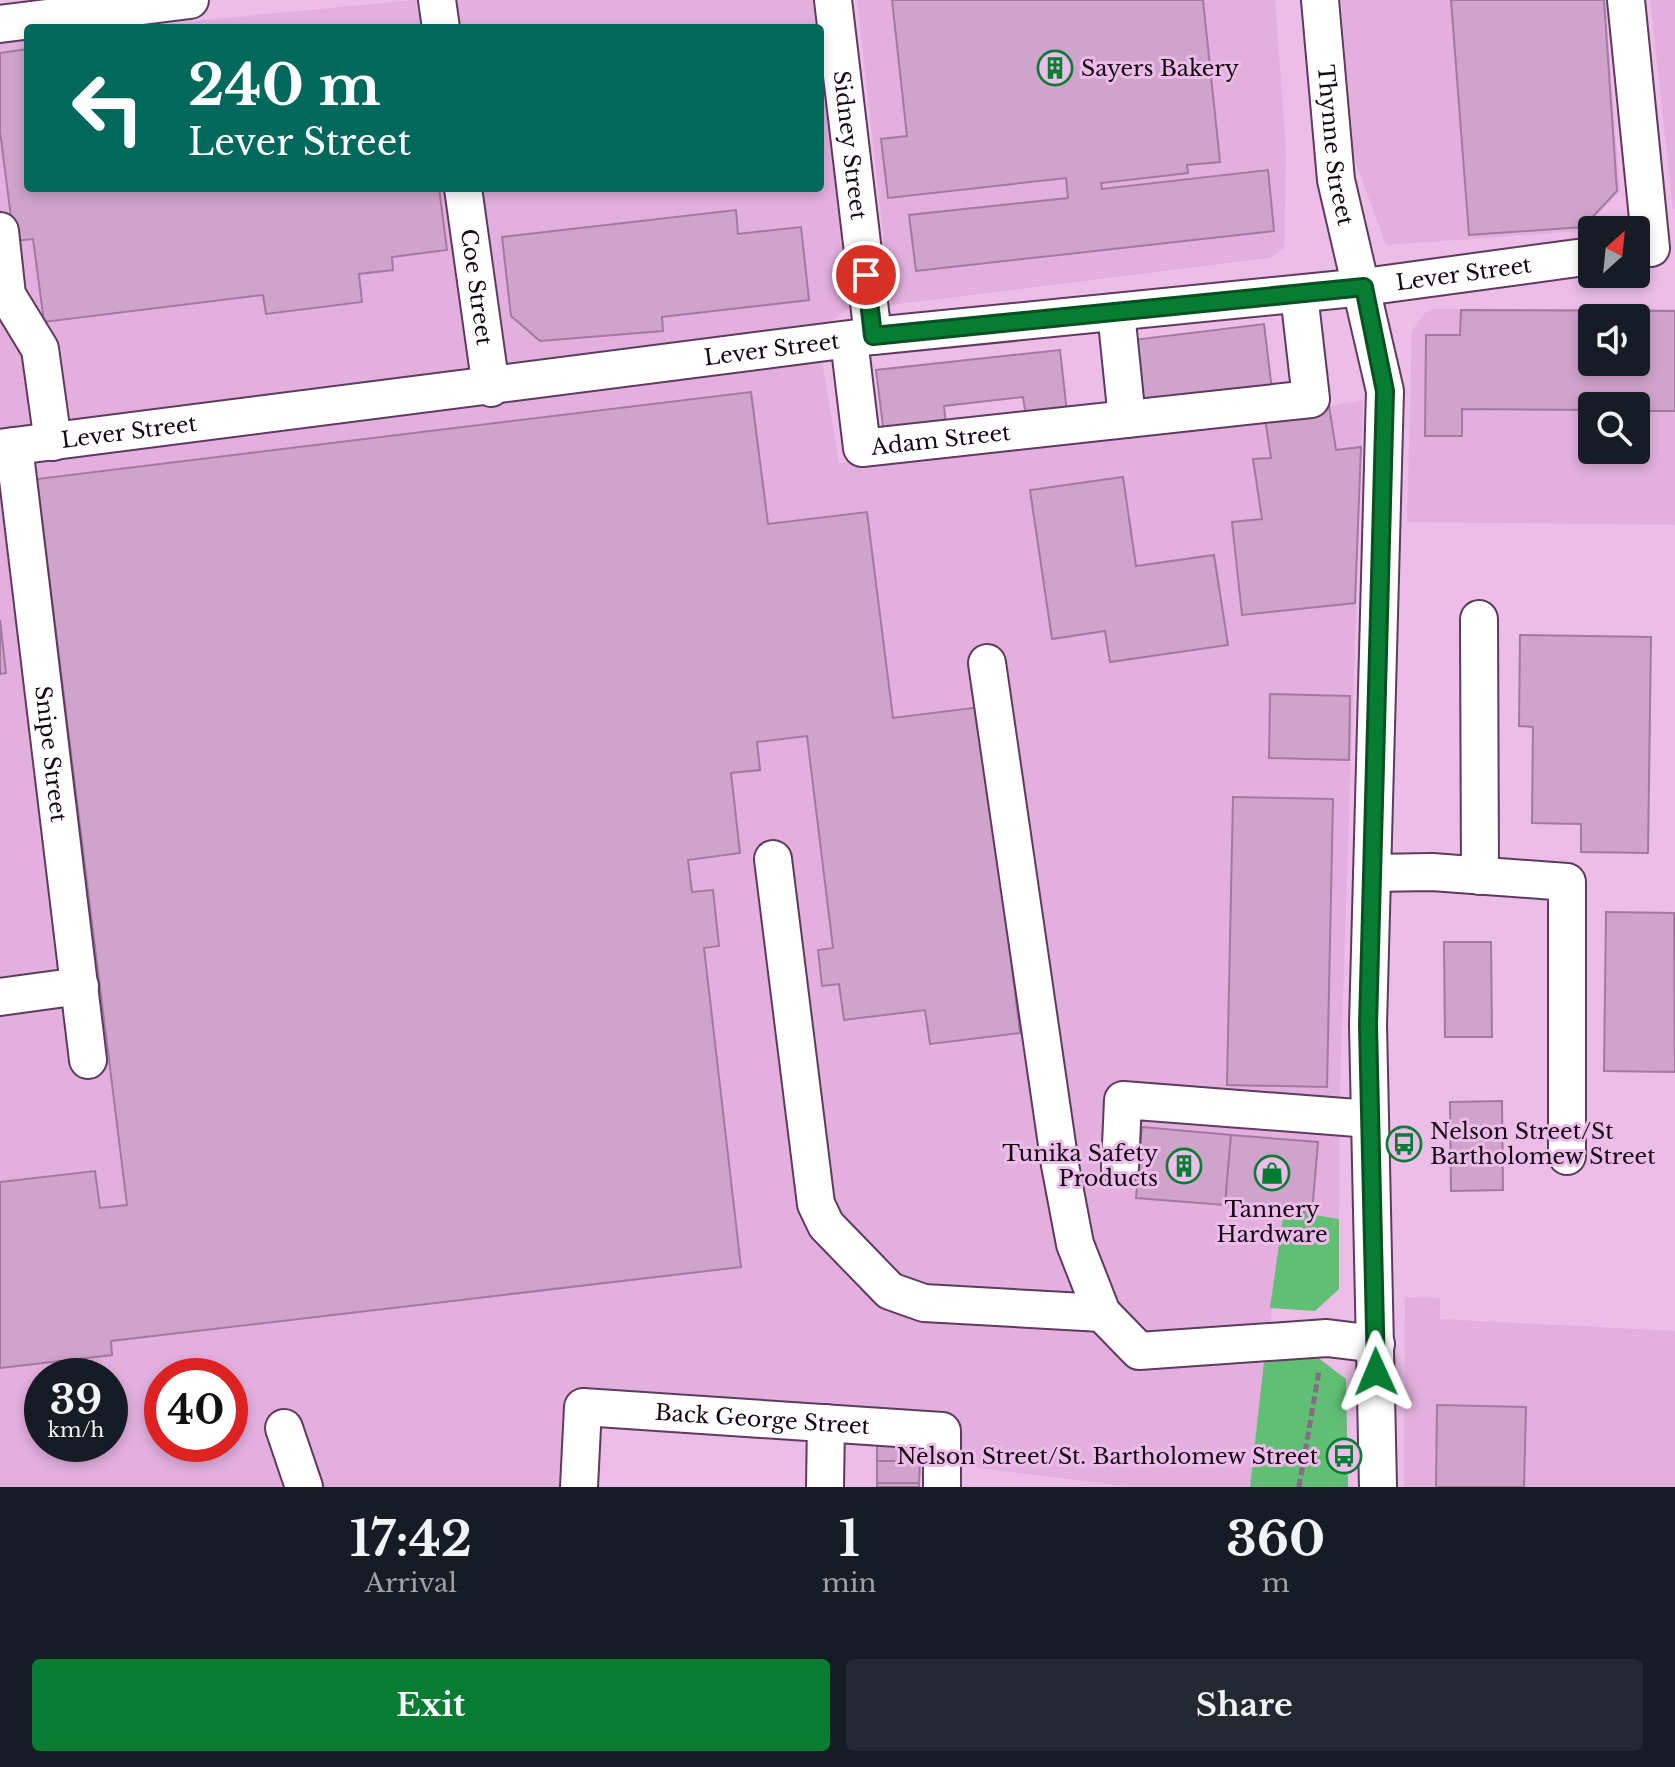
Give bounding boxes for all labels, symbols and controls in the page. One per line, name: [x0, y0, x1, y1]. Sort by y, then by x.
building icon: Sayers Bakery: [1036, 49, 1074, 87]
text: 240 m: [188, 51, 381, 120]
place label: Sayers Bakery: [1081, 55, 1239, 82]
icon: left: [56, 56, 160, 160]
street label: Thynne Street: [1312, 64, 1360, 229]
street label: Sidney Street: [828, 69, 873, 222]
text: Lever Street: [188, 120, 411, 165]
north arrow: [1578, 216, 1650, 288]
map controls: [1578, 216, 1650, 464]
street label: Coe Street: [455, 227, 498, 348]
pin: [832, 241, 900, 309]
street label: Lever Street: [1394, 251, 1534, 296]
icon: arrive: [844, 253, 888, 297]
button: sound: [1578, 304, 1650, 376]
street label: Lever Street: [702, 327, 842, 371]
button: search: [1578, 392, 1650, 464]
street label: Lever Street: [60, 409, 199, 454]
street label: Adam Street: [869, 418, 1012, 461]
street label: Snipe Street: [29, 684, 73, 824]
place label: Nelson Street/St Bartholomew Street: [1430, 1118, 1656, 1170]
bus stop icon: Nelson Street/St Bartholomew Street: [1385, 1125, 1423, 1163]
place label: Tunika Safety Products: [1002, 1140, 1158, 1192]
building icon: Tunika Safety Products: [1165, 1147, 1203, 1185]
shop icon: Tannery Hardware: [1253, 1154, 1291, 1192]
place label: Tannery Hardware: [1216, 1196, 1328, 1248]
position arrow: [1334, 1330, 1418, 1414]
speed limit sign: 40: [144, 1358, 248, 1462]
text: 39: [50, 1375, 102, 1425]
street label: Back George Street: [654, 1398, 872, 1440]
text: km/h: [48, 1418, 104, 1442]
bus stop icon: Nelson Street/St. Bartholomew Street: [1325, 1437, 1363, 1475]
place label: Nelson Street/St. Bartholomew Street: [897, 1443, 1319, 1470]
text: 17:42: [350, 1509, 472, 1569]
text: 1: [839, 1509, 860, 1569]
text: 360: [1226, 1509, 1325, 1569]
text: Arrival: [365, 1567, 457, 1599]
text: min: [822, 1567, 876, 1599]
text: m: [1262, 1567, 1290, 1599]
button: Exit: [32, 1659, 830, 1751]
button: Share: [846, 1659, 1643, 1751]

